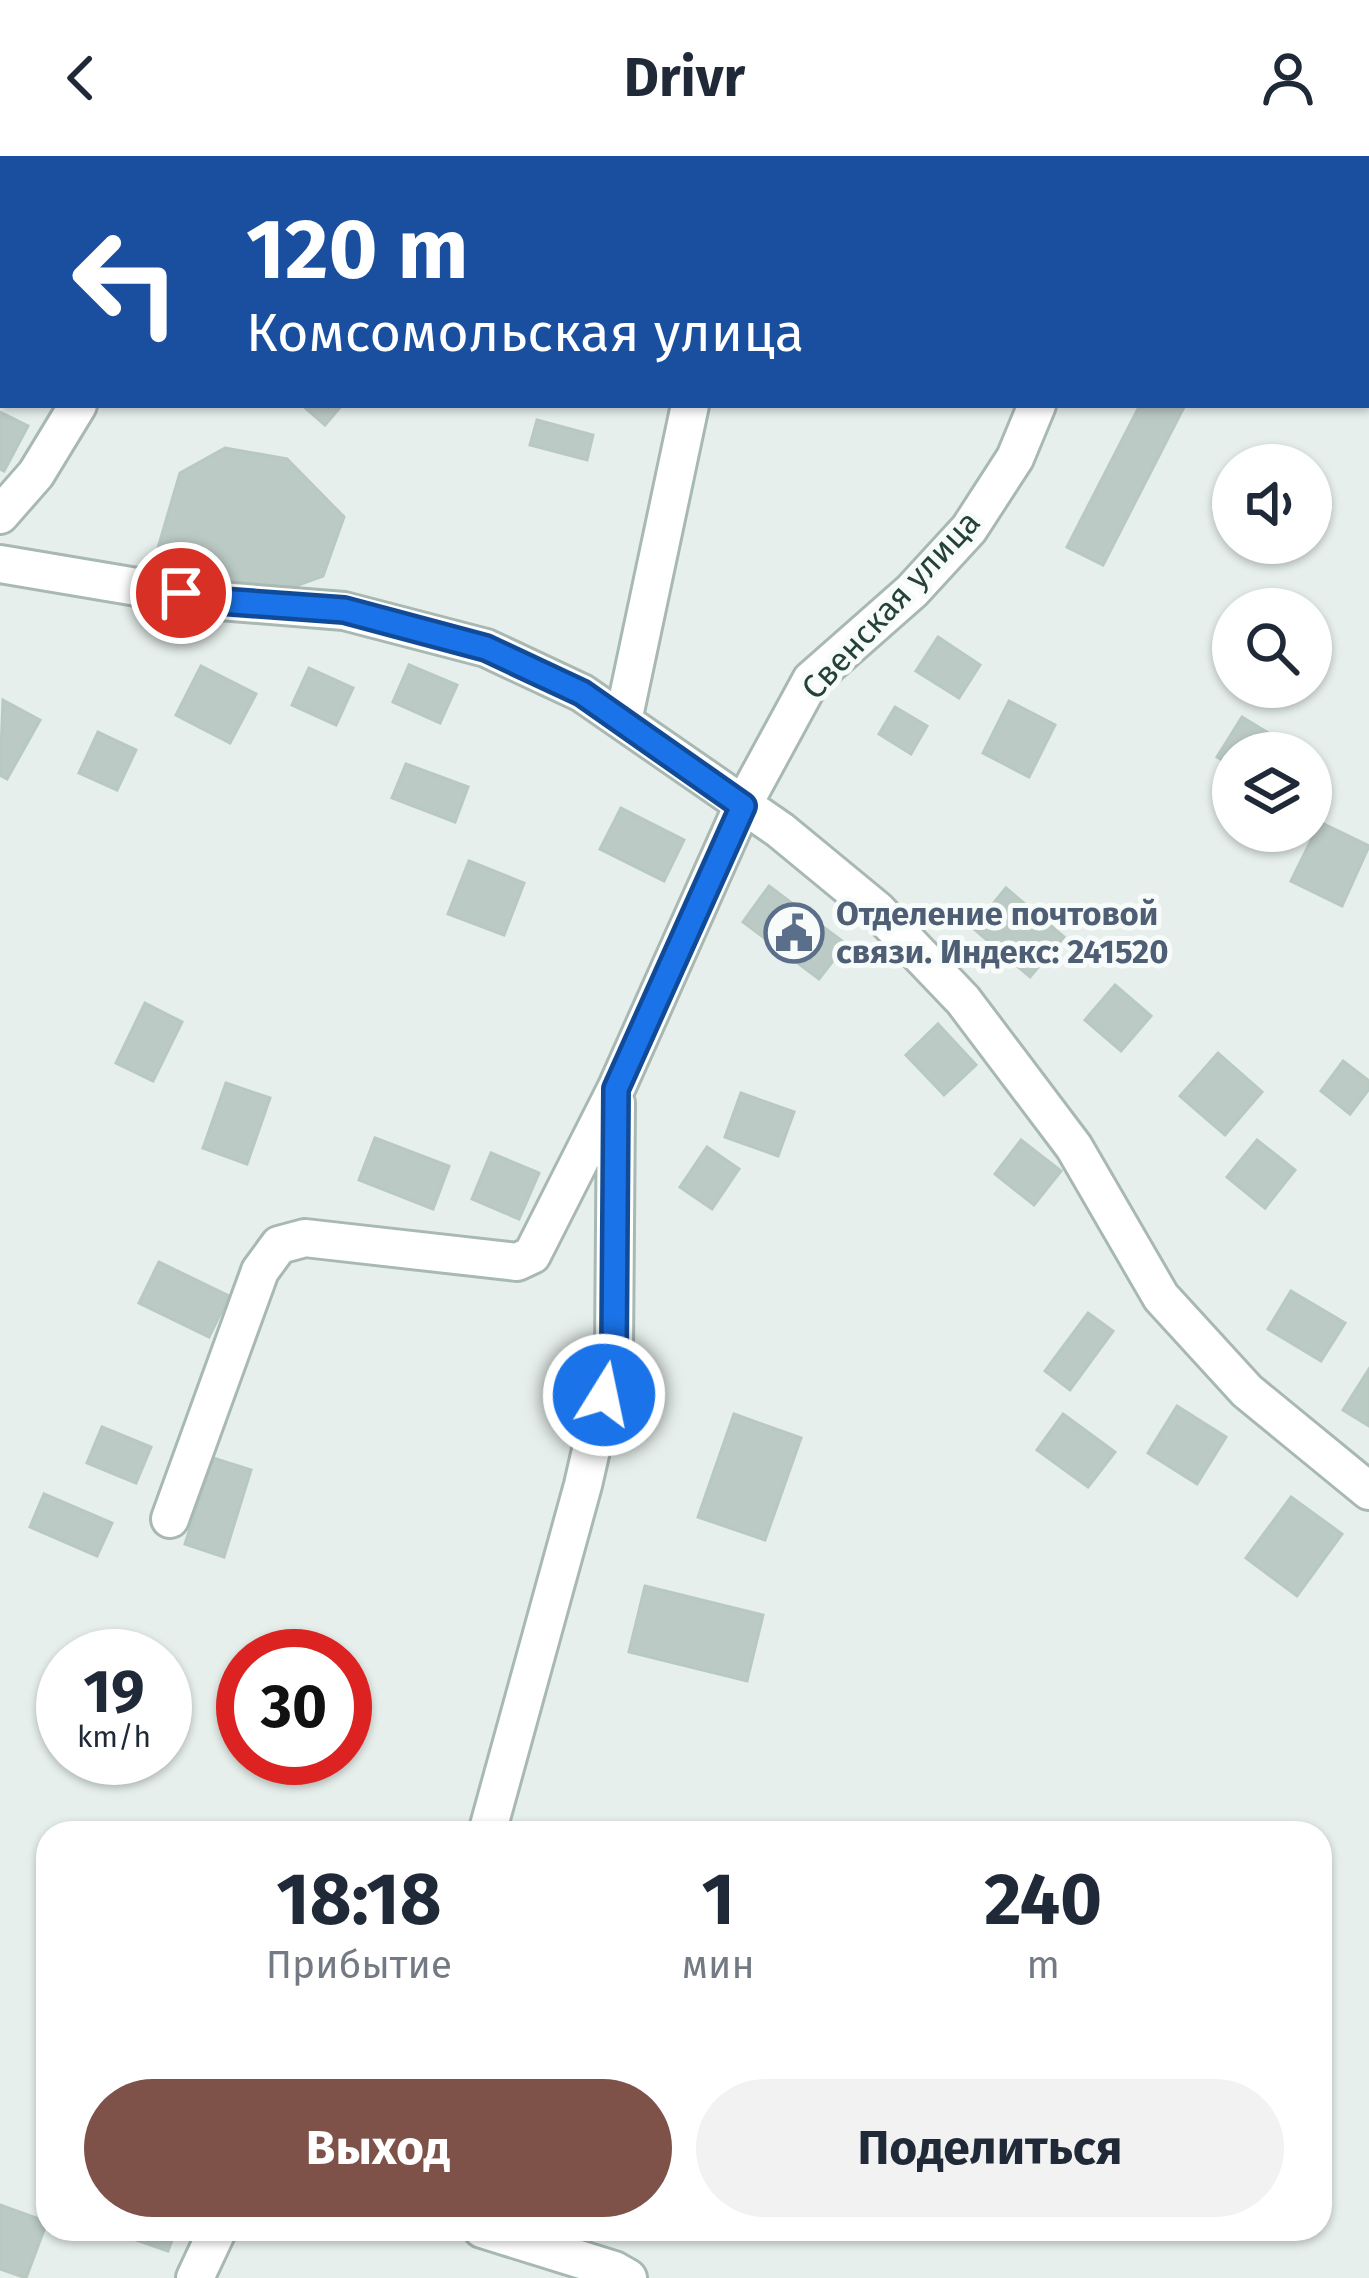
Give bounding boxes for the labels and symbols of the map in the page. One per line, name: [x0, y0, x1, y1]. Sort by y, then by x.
street label: Свенская улица: [793, 502, 989, 708]
pin: [130, 542, 232, 644]
place label: Отделение почтовой связи. Индекс: 241520: [836, 894, 1168, 972]
public building icon: Отделение почтовой связи. Индекс: 241520: [763, 902, 825, 964]
position arrow: [541, 1332, 667, 1458]
speed limit sign: 30: [216, 1629, 372, 1785]

